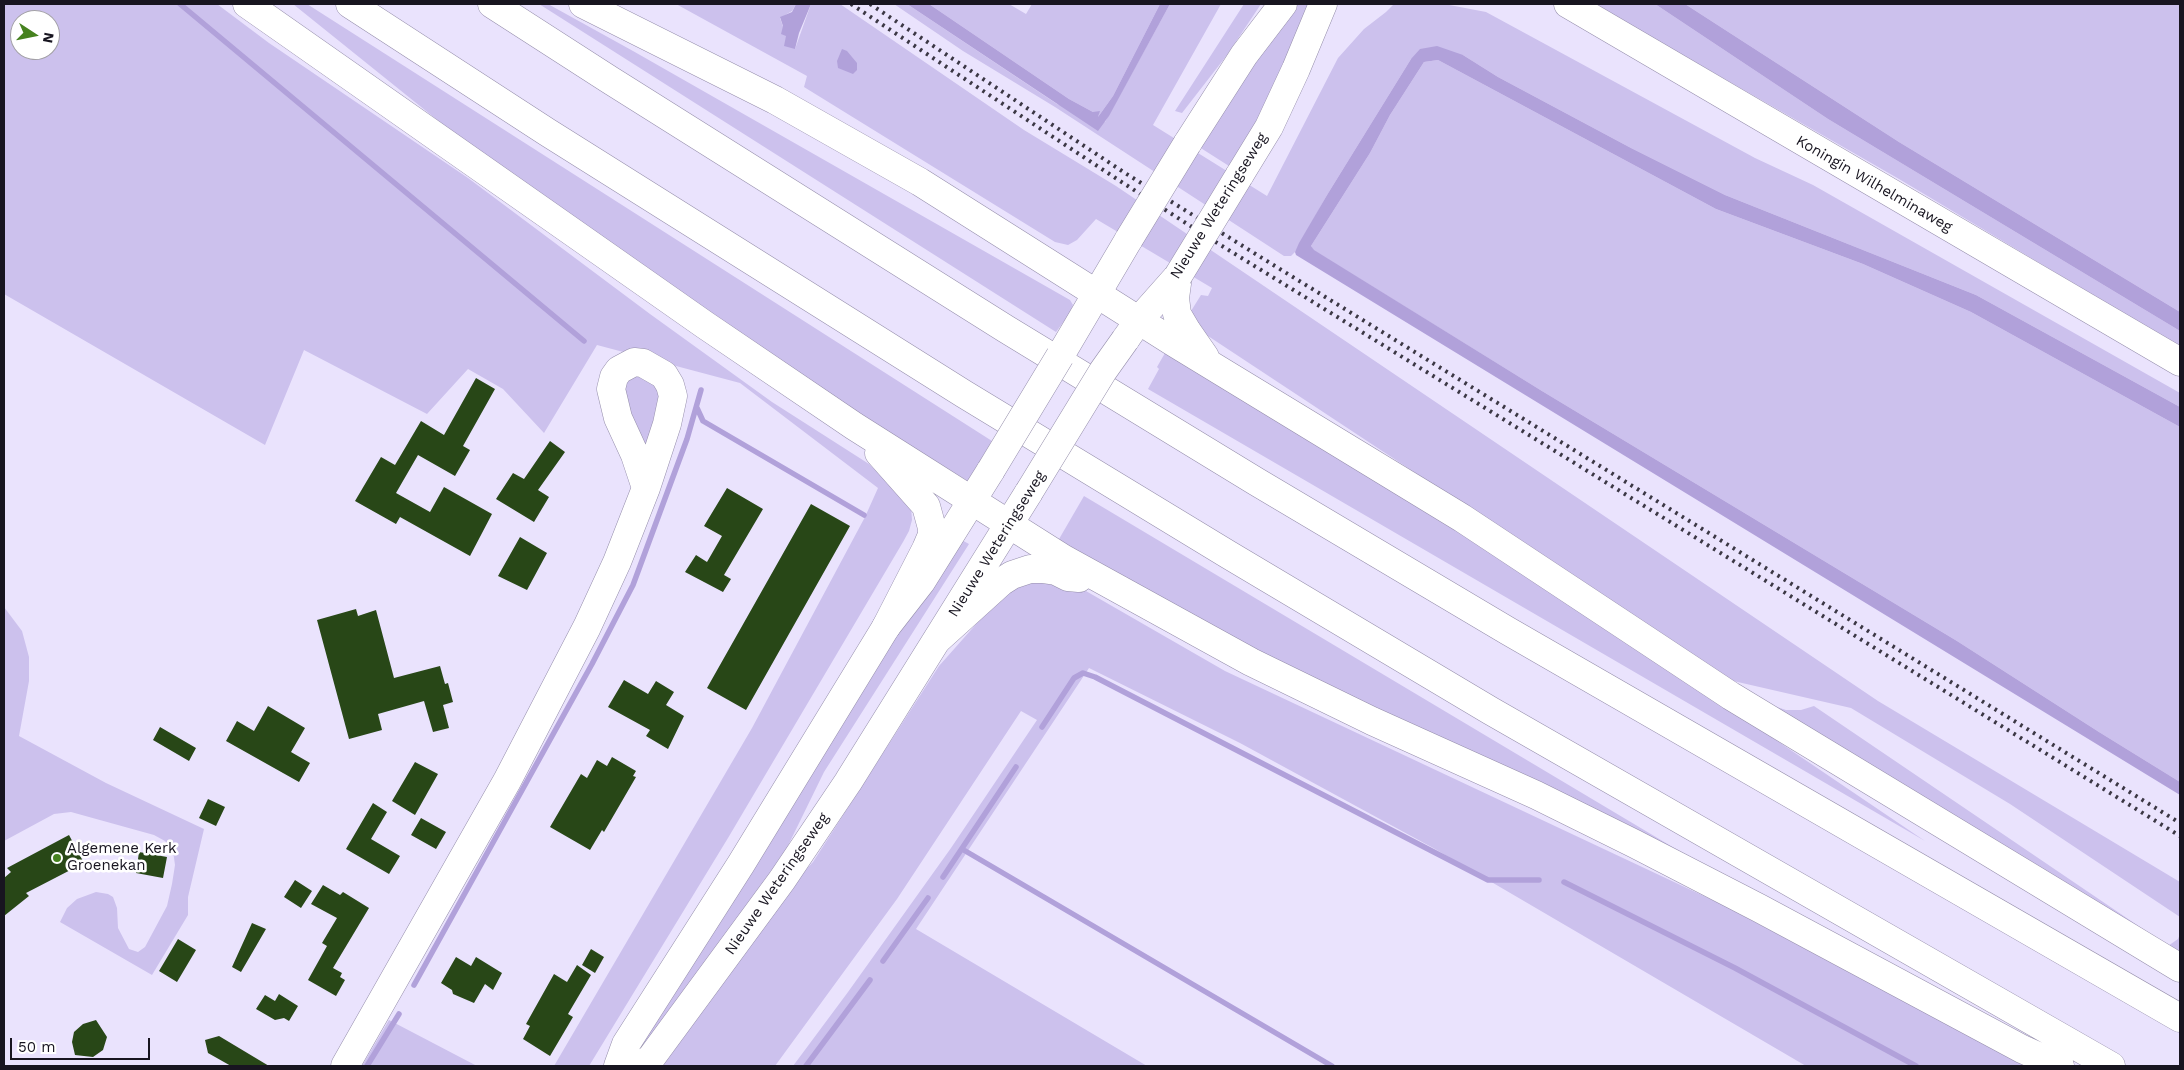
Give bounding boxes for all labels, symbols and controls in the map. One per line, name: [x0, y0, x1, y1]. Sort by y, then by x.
north arrow: [10, 10, 60, 60]
text: N: [40, 31, 58, 44]
street label: Nieuwe Weteringseweg: [1167, 130, 1271, 282]
street label: Koningin Wilhelminaweg: [1793, 132, 1955, 236]
street label: Nieuwe Weteringseweg: [945, 468, 1049, 620]
street label: Nieuwe Weteringseweg: [721, 810, 833, 958]
place label: Algemene Kerk Groenekan: [67, 840, 177, 875]
marker: Algemene Kerk Groenekan: [51, 852, 63, 864]
scale bar: [12, 1028, 152, 1060]
text: 50 m: [18, 1038, 55, 1056]

